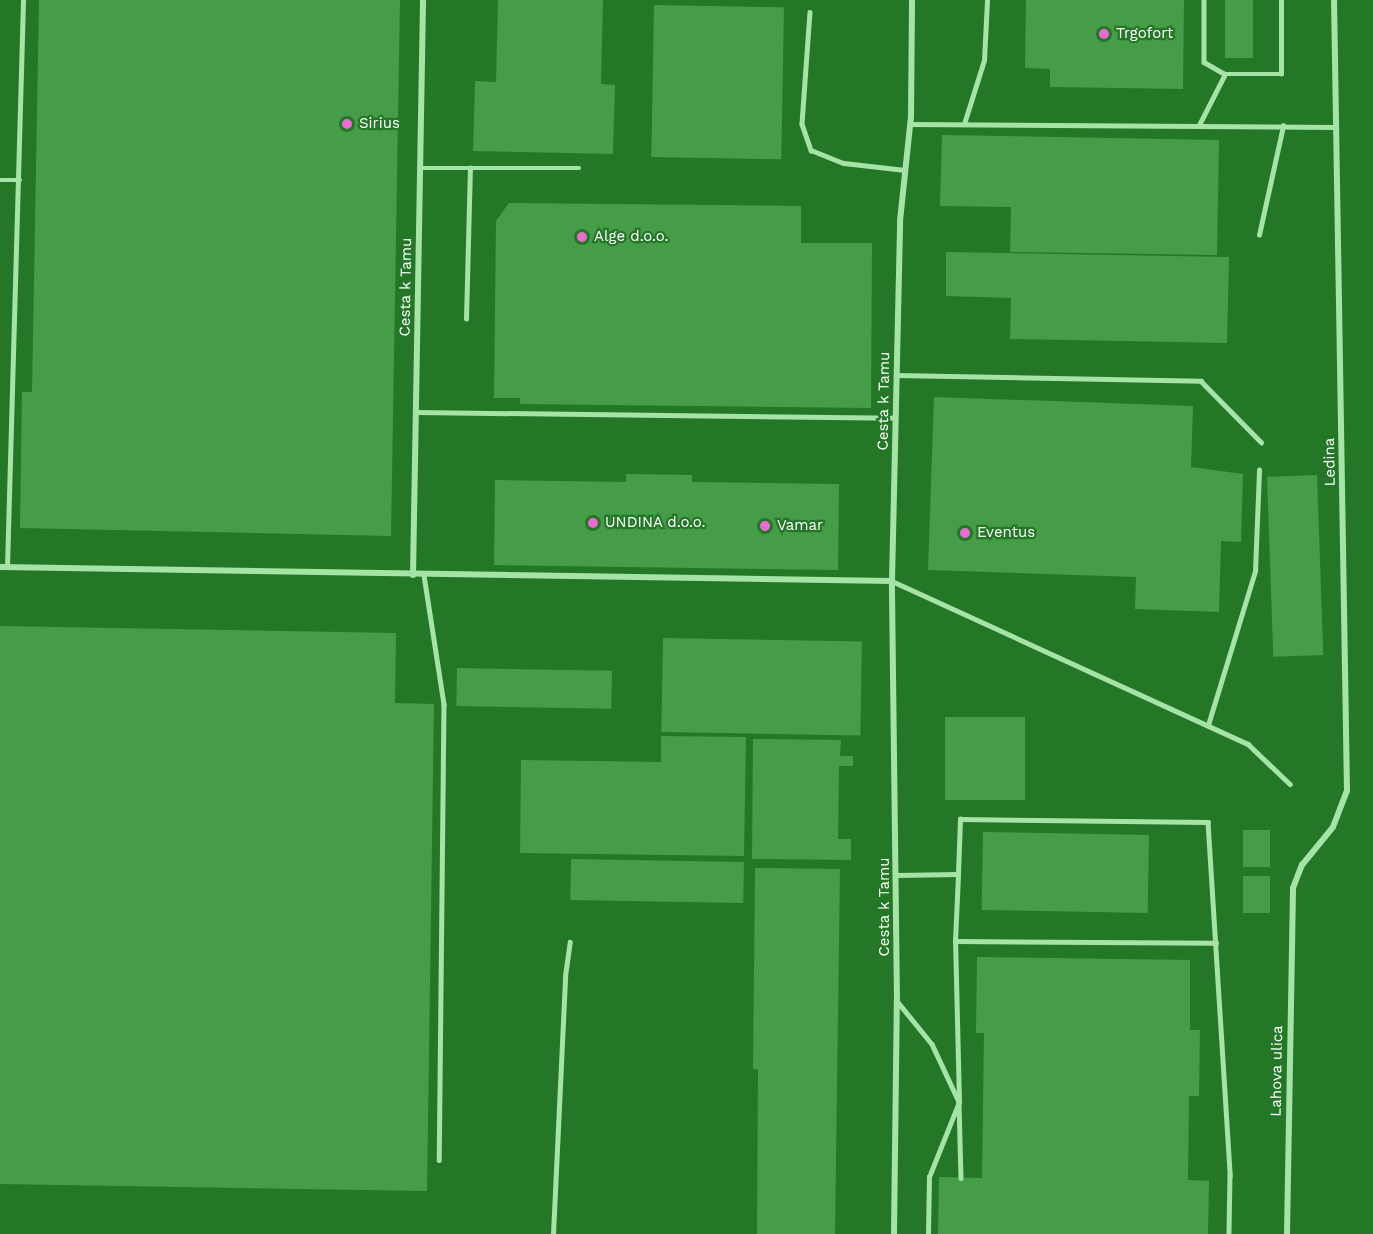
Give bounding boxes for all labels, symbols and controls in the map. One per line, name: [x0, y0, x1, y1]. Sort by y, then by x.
place label: Trgofort: [1116, 25, 1173, 43]
marker: Trgofort: [1097, 27, 1111, 41]
place label: Sirius: [359, 115, 400, 133]
marker: Sirius: [340, 117, 354, 131]
place label: Alge d.o.o.: [594, 228, 668, 246]
marker: Alge d.o.o.: [575, 230, 589, 244]
street label: Cesta k Tamu: [396, 237, 416, 337]
street label: Cesta k Tamu: [874, 351, 894, 451]
street label: Ledina: [1321, 438, 1339, 486]
place label: UNDINA d.o.o.: [605, 514, 706, 532]
marker: UNDINA d.o.o.: [586, 516, 600, 530]
place label: Vamar: [777, 517, 823, 535]
marker: Vamar: [758, 519, 772, 533]
place label: Eventus: [977, 524, 1035, 542]
marker: Eventus: [958, 526, 972, 540]
street label: Cesta k Tamu: [876, 857, 894, 957]
street label: Lahova ulica: [1267, 1025, 1287, 1117]

